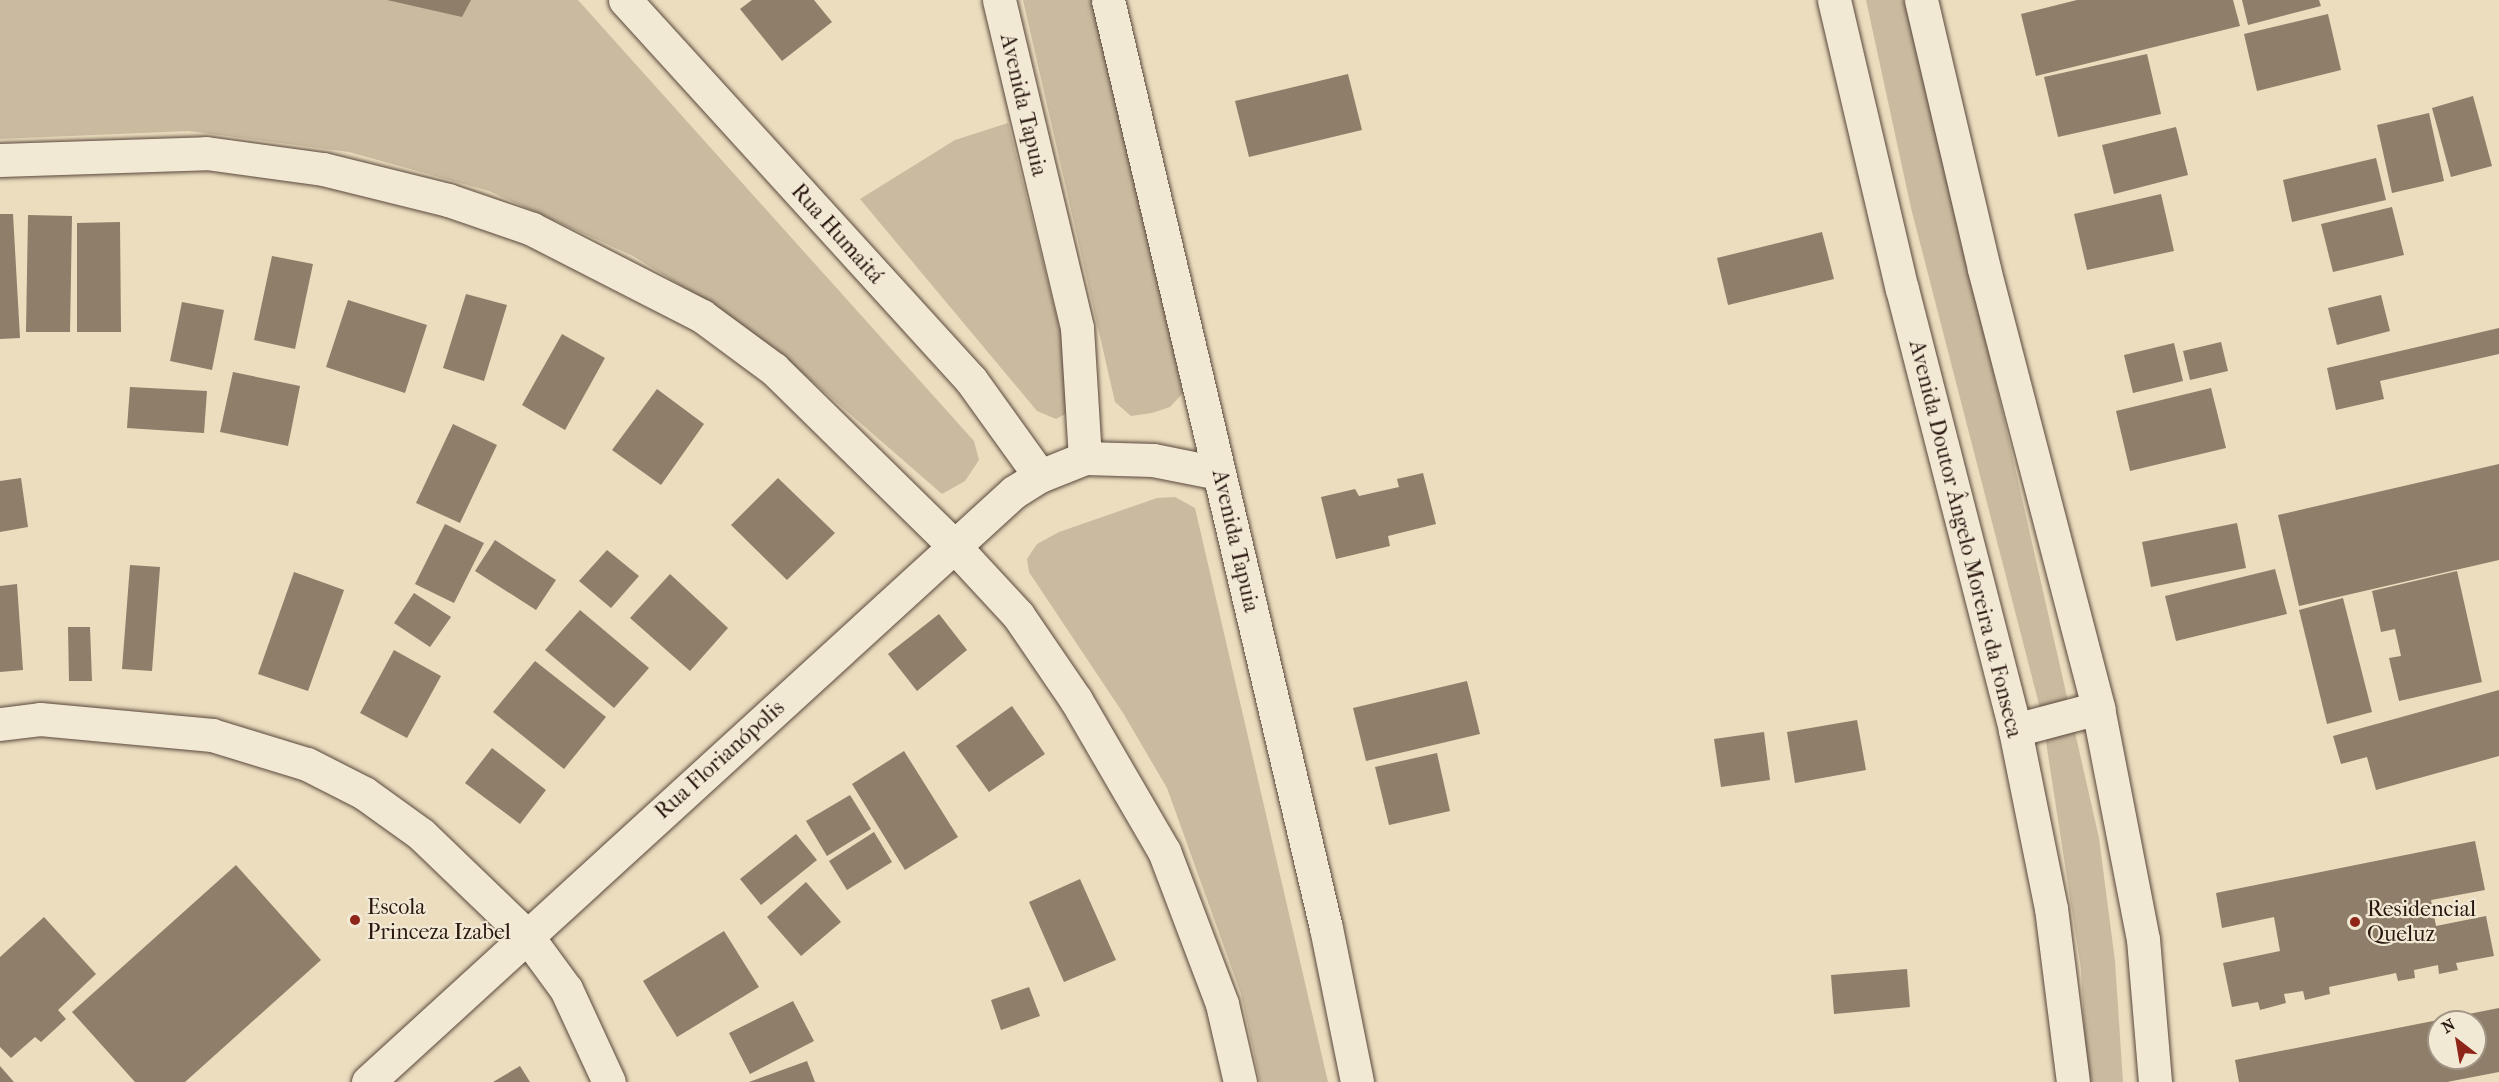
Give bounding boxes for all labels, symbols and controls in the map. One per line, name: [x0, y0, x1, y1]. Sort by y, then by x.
street label: Avenida Tapuia: [994, 31, 1052, 179]
street label: Rua Humaitá: [785, 179, 889, 289]
street label: Avenida Doutor Ângelo Moreira da Fonseca: [1903, 338, 2027, 740]
street label: Avenida Tapuia: [1206, 467, 1264, 615]
street label: Rua Florianópolis: [650, 695, 790, 825]
place label: Escola Princeza Izabel: [367, 894, 511, 945]
place label: Residencial Queluz: [2367, 896, 2476, 948]
marker: Escola Princeza Izabel: [348, 913, 362, 927]
marker: Residencial Queluz: [2348, 915, 2362, 929]
north arrow: [2427, 1010, 2487, 1070]
text: N: [2438, 1015, 2459, 1037]

